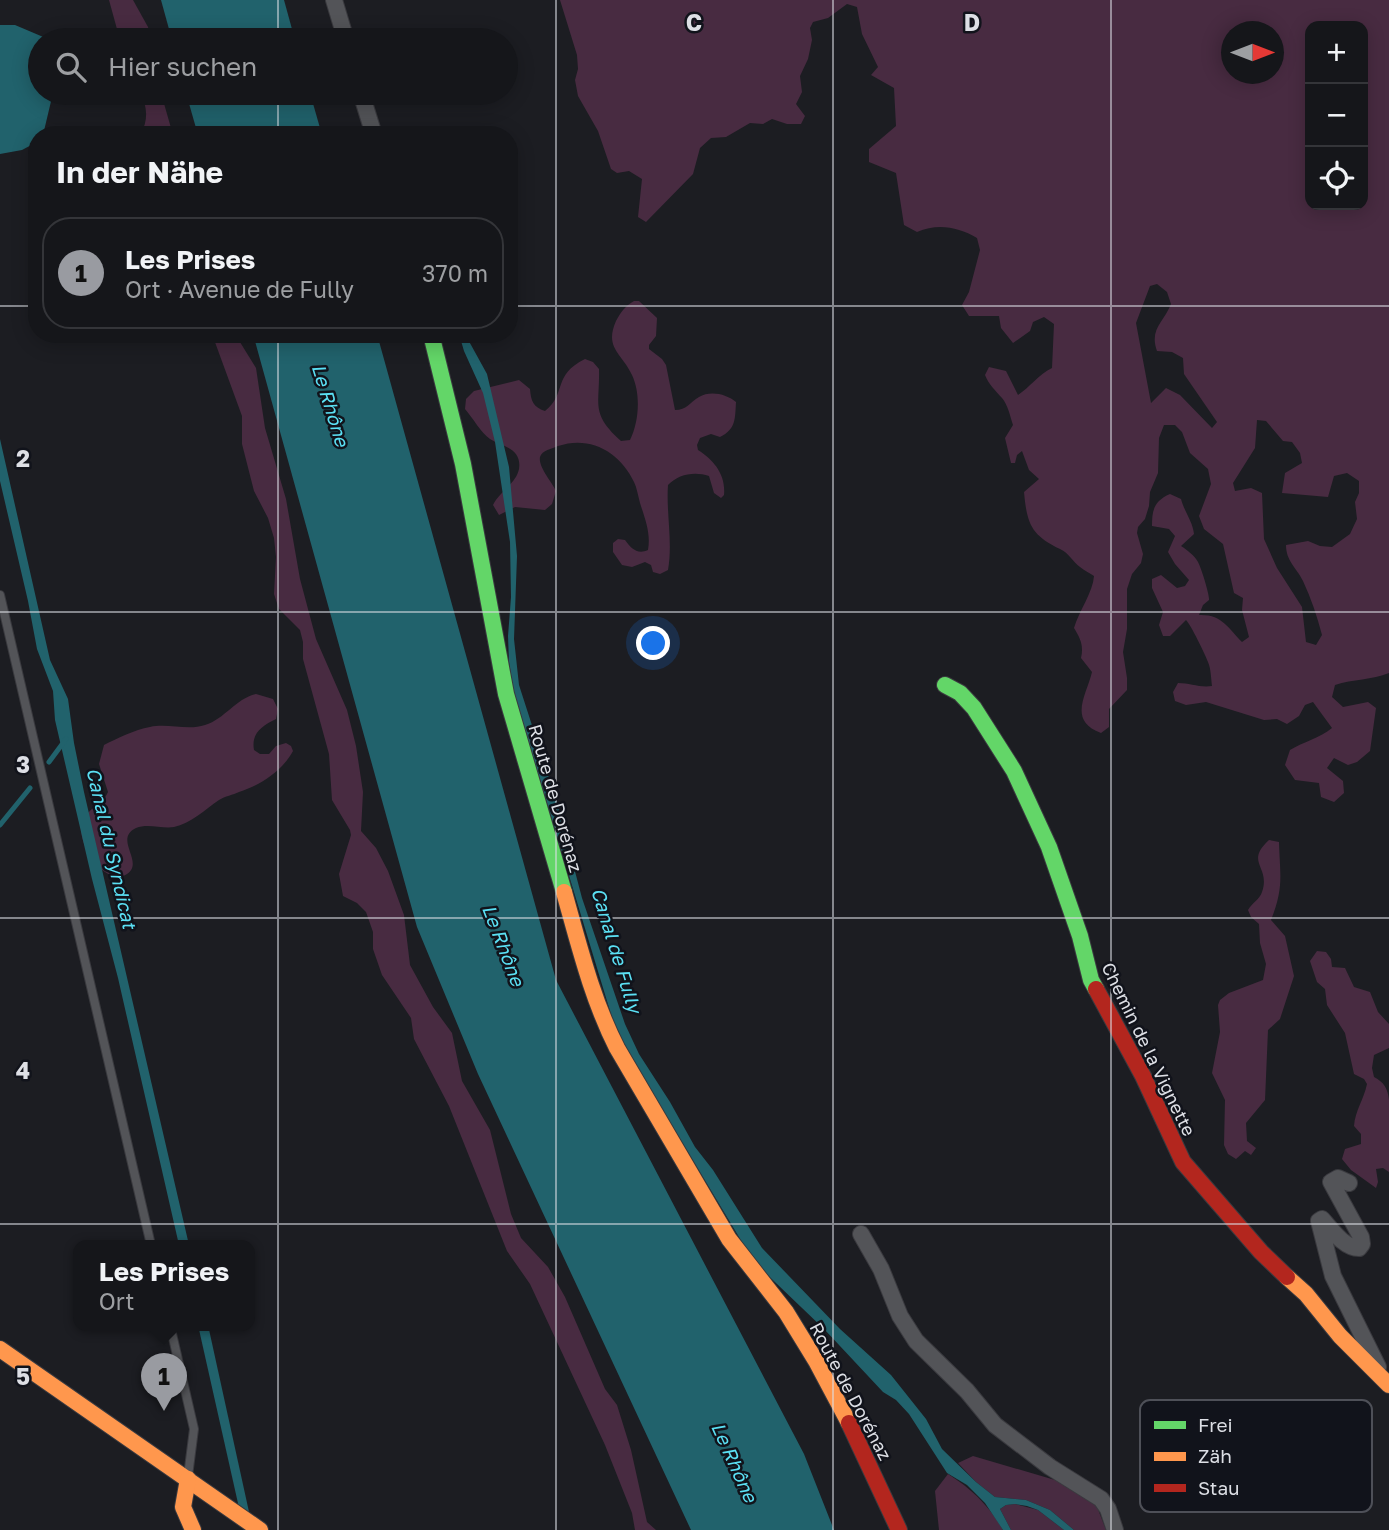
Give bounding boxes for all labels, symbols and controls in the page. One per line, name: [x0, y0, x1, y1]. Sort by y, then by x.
text: C: [686, 8, 702, 36]
text: D: [964, 8, 980, 36]
north arrow: [1221, 21, 1284, 84]
map controls: [1305, 21, 1368, 210]
button: +: [1305, 21, 1368, 84]
search box: [28, 28, 518, 105]
icon: search: [52, 48, 90, 86]
text: Hier suchen: [108, 51, 257, 82]
button: −: [1305, 84, 1368, 147]
button: locate: [1305, 147, 1368, 210]
text: In der Nähe: [56, 154, 223, 190]
text: Les Prises: [125, 244, 255, 275]
text: 1: [75, 259, 87, 287]
text: 370 m: [422, 259, 488, 287]
text: Ort · Avenue de Fully: [125, 275, 354, 303]
water label: Le Rhône: [308, 361, 355, 451]
text: 2: [16, 444, 30, 472]
your location: [636, 626, 670, 660]
street label: Route de Dorénaz: [524, 721, 588, 875]
text: 3: [16, 750, 30, 778]
water label: Canal du Syndicat: [82, 765, 142, 933]
water label: Canal de Fully: [587, 885, 648, 1018]
water label: Le Rhône: [478, 901, 531, 991]
street label: Chemin de la Vignette: [1097, 959, 1201, 1139]
text: 4: [16, 1056, 30, 1084]
popup: [73, 1240, 255, 1331]
text: Les Prises: [99, 1256, 229, 1287]
text: Ort: [99, 1287, 134, 1315]
street label: Route de Dorénaz: [805, 1318, 897, 1464]
pin: 1: [141, 1353, 187, 1411]
text: 5: [16, 1362, 30, 1390]
legend: [1140, 1400, 1372, 1512]
text: Frei: [1198, 1413, 1233, 1436]
water label: Le Rhône: [707, 1418, 764, 1507]
text: Zäh: [1198, 1444, 1232, 1467]
text: Stau: [1198, 1476, 1240, 1499]

